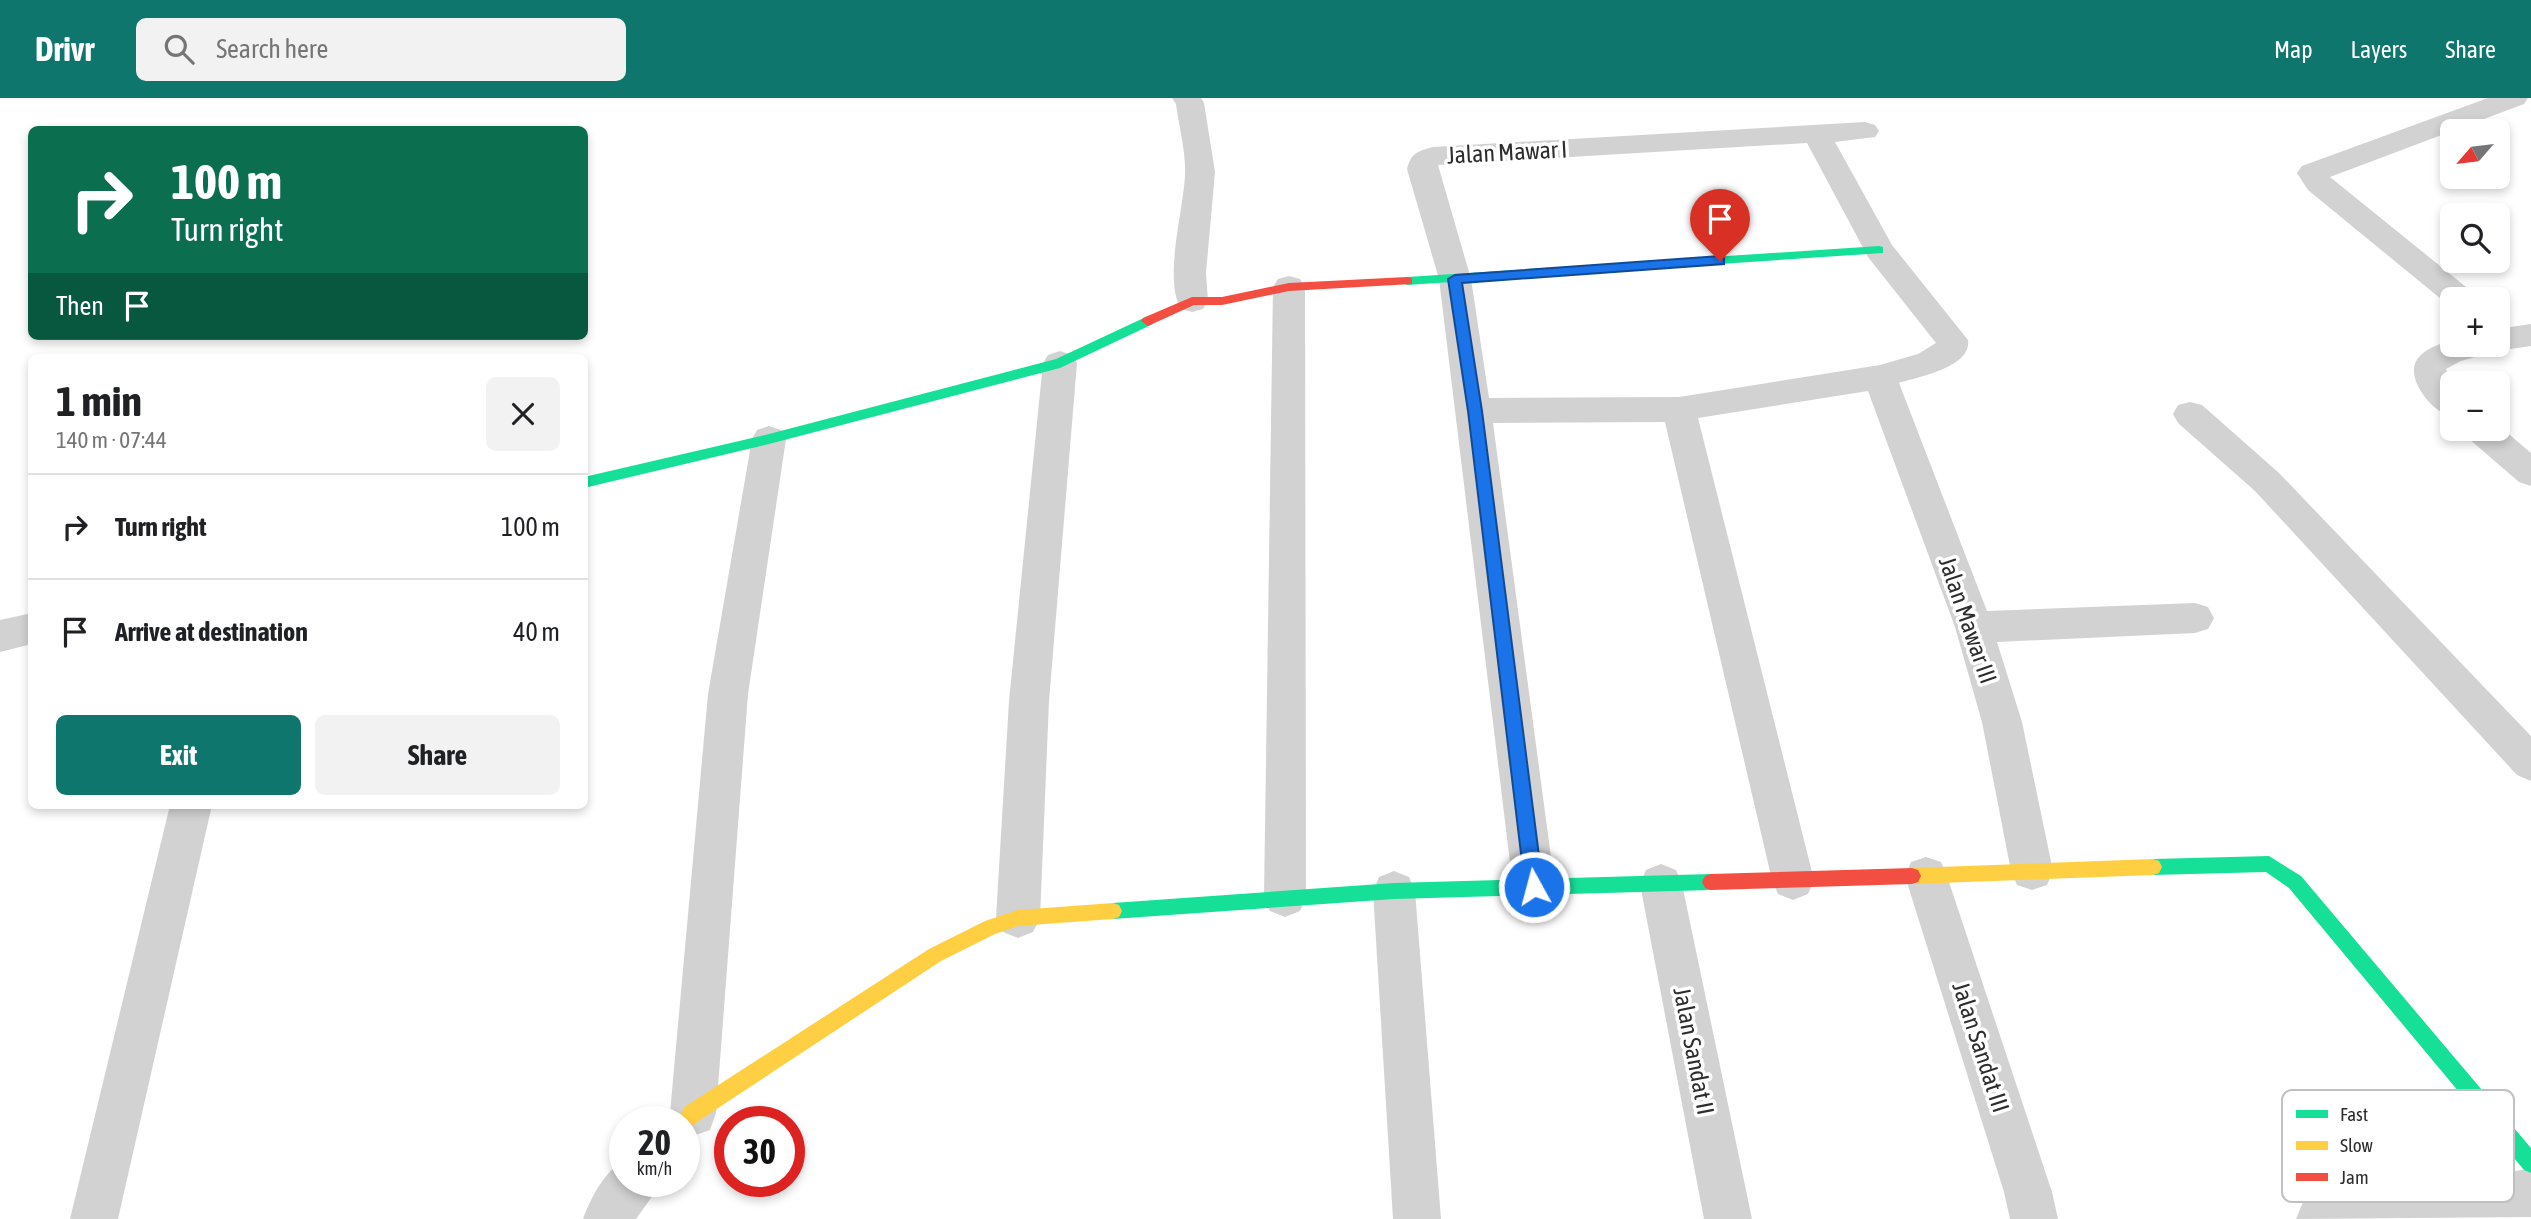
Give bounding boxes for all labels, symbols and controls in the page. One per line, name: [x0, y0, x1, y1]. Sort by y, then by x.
search box: [136, 18, 626, 81]
text: Drivr: [35, 30, 94, 68]
icon: search: [160, 30, 198, 68]
text: Search here: [216, 34, 328, 64]
text: Map: [2274, 36, 2313, 63]
text: Layers: [2351, 36, 2407, 63]
text: Share: [2445, 36, 2496, 63]
north arrow: [2440, 119, 2510, 189]
map controls: [2440, 119, 2510, 441]
street label: Jalan Mawar I: [1446, 135, 1568, 169]
text: 100 m: [171, 153, 282, 209]
icon: right: [56, 154, 147, 245]
pin: [1690, 189, 1750, 261]
icon: arrive: [1701, 200, 1739, 238]
button: search: [2440, 203, 2510, 273]
text: Turn right: [171, 211, 284, 248]
icon: arrive: [118, 287, 156, 325]
button: +: [2440, 287, 2510, 357]
text: Then: [56, 291, 104, 321]
button: −: [2440, 371, 2510, 441]
text: 1 min: [56, 377, 142, 425]
button: close: [486, 377, 560, 451]
text: 140 m · 07:44: [56, 427, 167, 453]
icon: right: [56, 508, 94, 546]
text: Turn right: [115, 512, 206, 542]
text: 100 m: [501, 512, 560, 542]
street label: Jalan Mawar III: [1934, 553, 2002, 687]
icon: arrive: [56, 613, 94, 651]
text: Arrive at destination: [115, 617, 308, 647]
text: 40 m: [513, 617, 560, 647]
button: Exit: [56, 715, 301, 795]
button: Share: [315, 715, 560, 795]
position arrow: [1497, 850, 1571, 924]
street label: Jalan Sandat III: [1947, 979, 2015, 1115]
street label: Jalan Sandat II: [1668, 985, 1720, 1117]
legend: [2282, 1090, 2514, 1202]
text: Fast: [2340, 1103, 2368, 1125]
speed limit sign: 30: [714, 1106, 805, 1197]
text: 20: [638, 1122, 671, 1162]
text: Slow: [2340, 1134, 2374, 1156]
text: km/h: [637, 1158, 672, 1179]
text: Jam: [2340, 1166, 2369, 1188]

